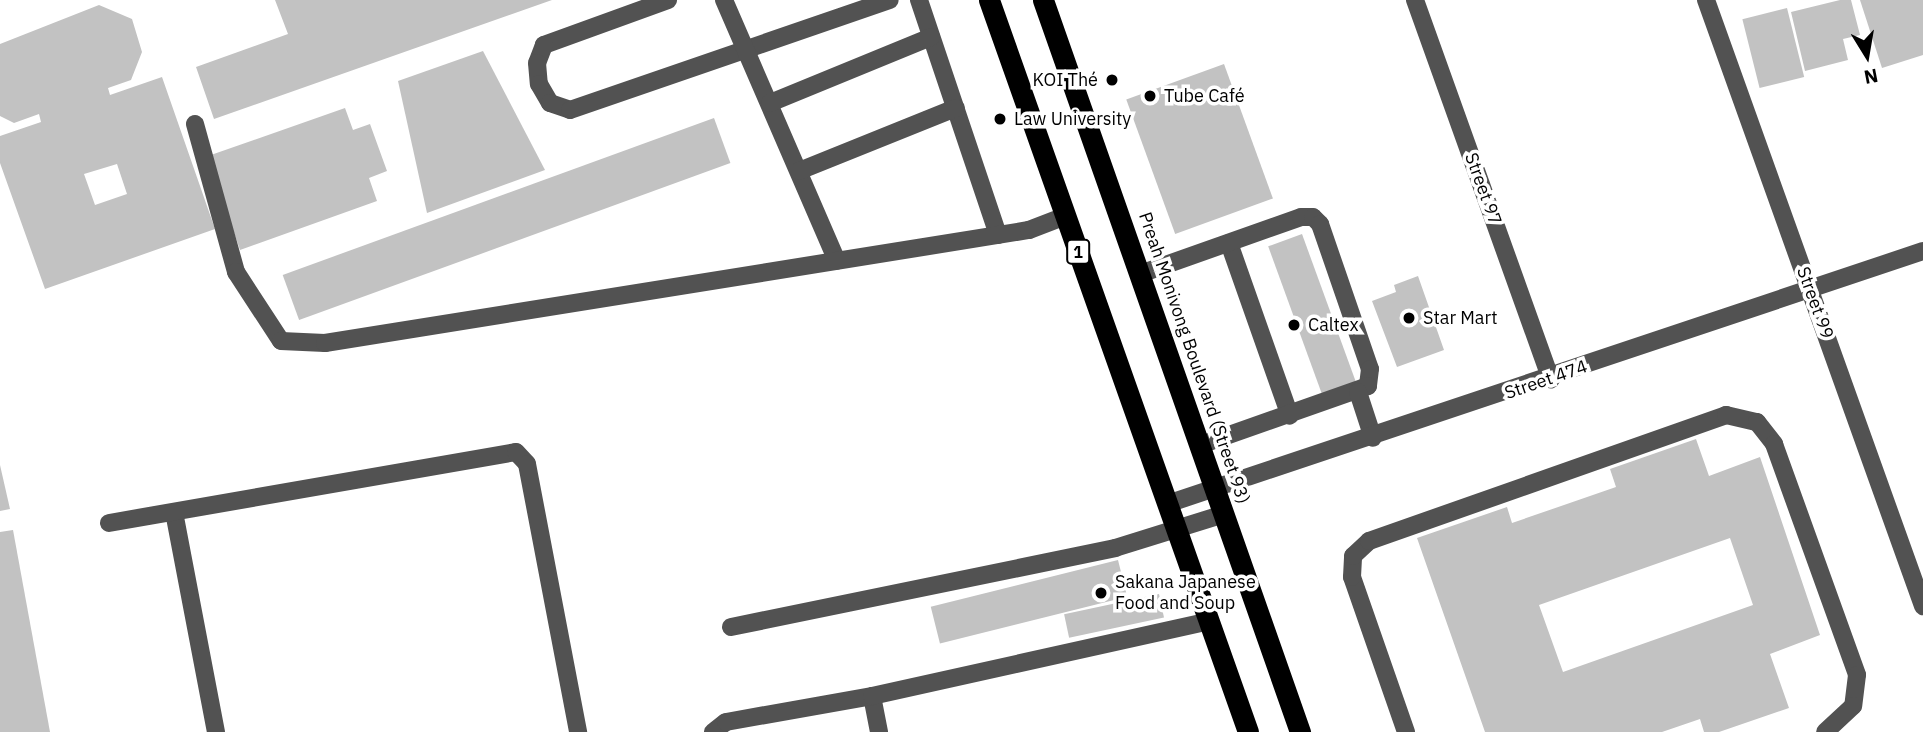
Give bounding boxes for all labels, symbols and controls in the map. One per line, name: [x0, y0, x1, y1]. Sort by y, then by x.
north arrow: [1832, 21, 1902, 91]
text: N: [1862, 64, 1880, 90]
place label: KOI Thé: [1032, 69, 1098, 91]
marker: KOI Thé: [1104, 72, 1120, 88]
place label: Tube Café: [1164, 85, 1245, 107]
marker: Tube Café: [1142, 88, 1158, 104]
place label: Law University: [1014, 108, 1131, 130]
marker: Law University: [992, 111, 1008, 127]
street label: Street 97: [1460, 150, 1506, 228]
street label: Preah Monivong Boulevard (Street 93): [1134, 209, 1254, 507]
road number: 1: [1066, 240, 1090, 264]
street label: Street 99: [1792, 264, 1838, 342]
place label: Star Mart: [1423, 307, 1497, 329]
marker: Star Mart: [1401, 310, 1417, 326]
place label: Caltex: [1308, 314, 1359, 336]
marker: Caltex: [1286, 317, 1302, 333]
street label: Street 474: [1502, 356, 1590, 404]
place label: Sakana Japanese Food and Soup: [1115, 572, 1256, 614]
marker: Sakana Japanese Food and Soup: [1093, 585, 1109, 601]

